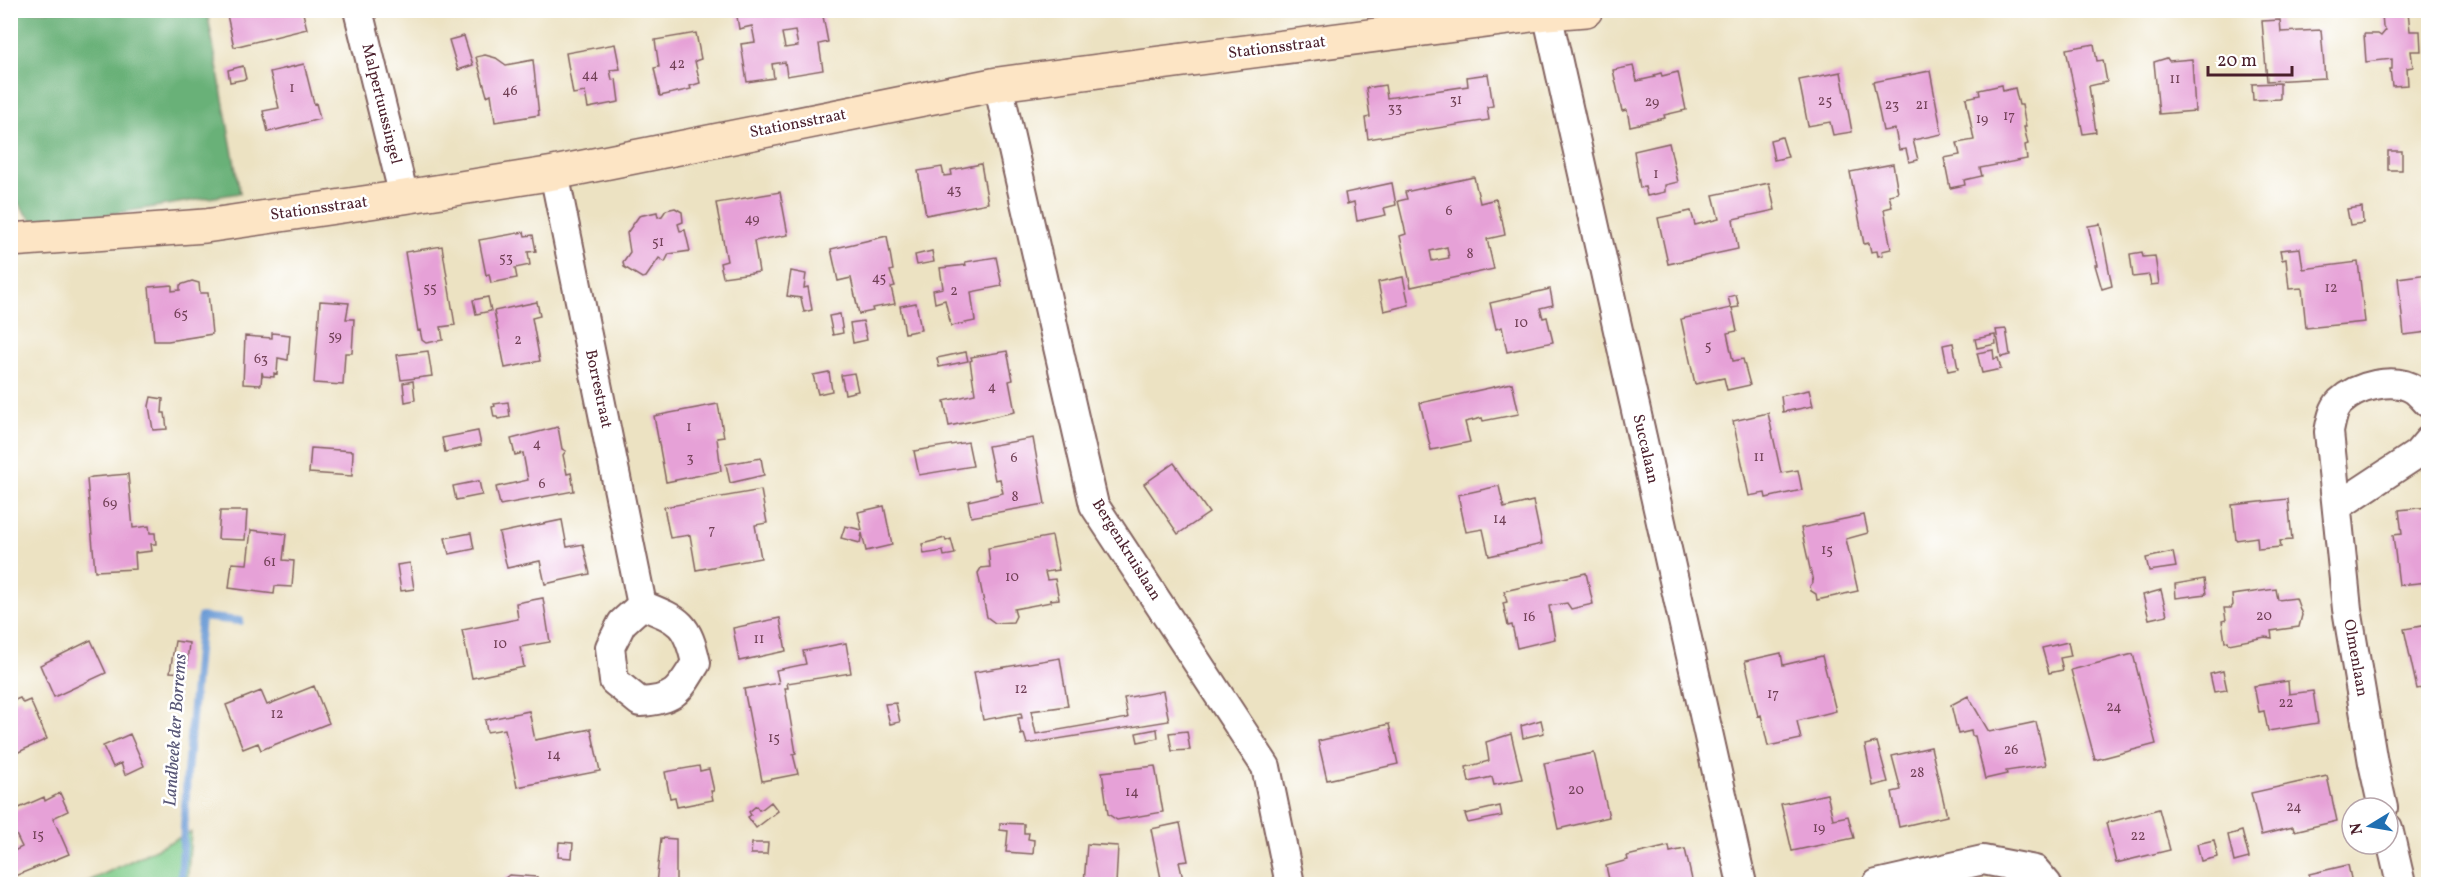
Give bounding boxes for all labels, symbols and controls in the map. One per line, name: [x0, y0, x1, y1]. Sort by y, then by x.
street label: Stationsstraat: [1227, 31, 1327, 65]
scale bar: [2208, 39, 2292, 77]
street label: Malpertuussingel: [355, 41, 407, 167]
text: 20 m: [2217, 49, 2257, 74]
house number: 42: [669, 55, 685, 74]
house number: 44: [582, 66, 598, 85]
house number: 11: [2170, 70, 2180, 89]
house number: 1: [289, 79, 295, 98]
house number: 46: [502, 82, 518, 101]
house number: 31: [1450, 91, 1462, 110]
house number: 25: [1818, 92, 1832, 111]
house number: 29: [1645, 93, 1659, 112]
house number: 23: [1885, 96, 1899, 115]
house number: 21: [1916, 96, 1928, 115]
house number: 33: [1388, 99, 1402, 118]
street label: Stationsstraat: [748, 104, 849, 144]
house number: 17: [2003, 107, 2015, 126]
house number: 19: [1976, 110, 1988, 129]
house number: 1: [1653, 165, 1659, 184]
house number: 43: [947, 181, 961, 200]
street label: Stationsstraat: [269, 191, 369, 227]
house number: 6: [1445, 202, 1453, 221]
house number: 49: [744, 210, 760, 229]
house number: 51: [652, 233, 664, 252]
house number: 8: [1466, 245, 1474, 264]
house number: 53: [499, 249, 513, 268]
house number: 45: [872, 269, 886, 288]
house number: 55: [423, 279, 437, 298]
house number: 12: [2325, 279, 2337, 298]
house number: 2: [950, 282, 958, 301]
house number: 65: [174, 305, 188, 324]
house number: 10: [1514, 314, 1528, 333]
house number: 59: [328, 327, 342, 346]
house number: 2: [514, 331, 522, 350]
house number: 5: [1705, 337, 1711, 356]
street label: Borrestraat: [579, 348, 617, 431]
house number: 63: [254, 350, 268, 369]
house number: 4: [988, 378, 996, 397]
street label: Succalaan: [1626, 412, 1664, 486]
house number: 1: [686, 418, 692, 437]
house number: 4: [533, 435, 541, 454]
house number: 11: [1754, 448, 1764, 467]
house number: 3: [686, 449, 694, 468]
house number: 6: [1010, 449, 1018, 468]
house number: 6: [538, 475, 546, 494]
house number: 8: [1011, 488, 1019, 507]
house number: 69: [103, 494, 117, 513]
street label: Bergenkruislaan: [1086, 495, 1166, 605]
house number: 14: [1493, 510, 1507, 529]
house number: 7: [709, 521, 716, 540]
house number: 15: [1821, 541, 1833, 560]
house number: 61: [264, 553, 276, 572]
house number: 10: [1005, 568, 1019, 587]
house number: 20: [2256, 607, 2272, 626]
house number: 16: [1523, 608, 1535, 627]
street label: Olmenlaan: [2337, 618, 2373, 698]
house number: 11: [754, 630, 764, 649]
house number: 10: [493, 635, 507, 654]
water label: Landbeek der Borrems: [158, 652, 194, 807]
house number: 12: [1015, 680, 1027, 699]
house number: 17: [1767, 685, 1779, 704]
house number: 22: [2278, 694, 2294, 713]
house number: 24: [2106, 698, 2122, 717]
house number: 12: [271, 705, 283, 724]
house number: 15: [768, 729, 780, 748]
house number: 26: [2004, 741, 2018, 760]
house number: 14: [547, 746, 561, 765]
house number: 28: [1910, 764, 1924, 783]
house number: 20: [1568, 781, 1584, 800]
house number: 14: [1125, 783, 1139, 802]
north arrow: [2340, 796, 2400, 856]
house number: 24: [2286, 798, 2302, 817]
house number: 19: [1813, 819, 1825, 838]
text: N: [2345, 820, 2369, 836]
house number: 15: [32, 826, 44, 845]
house number: 22: [2130, 827, 2146, 846]

